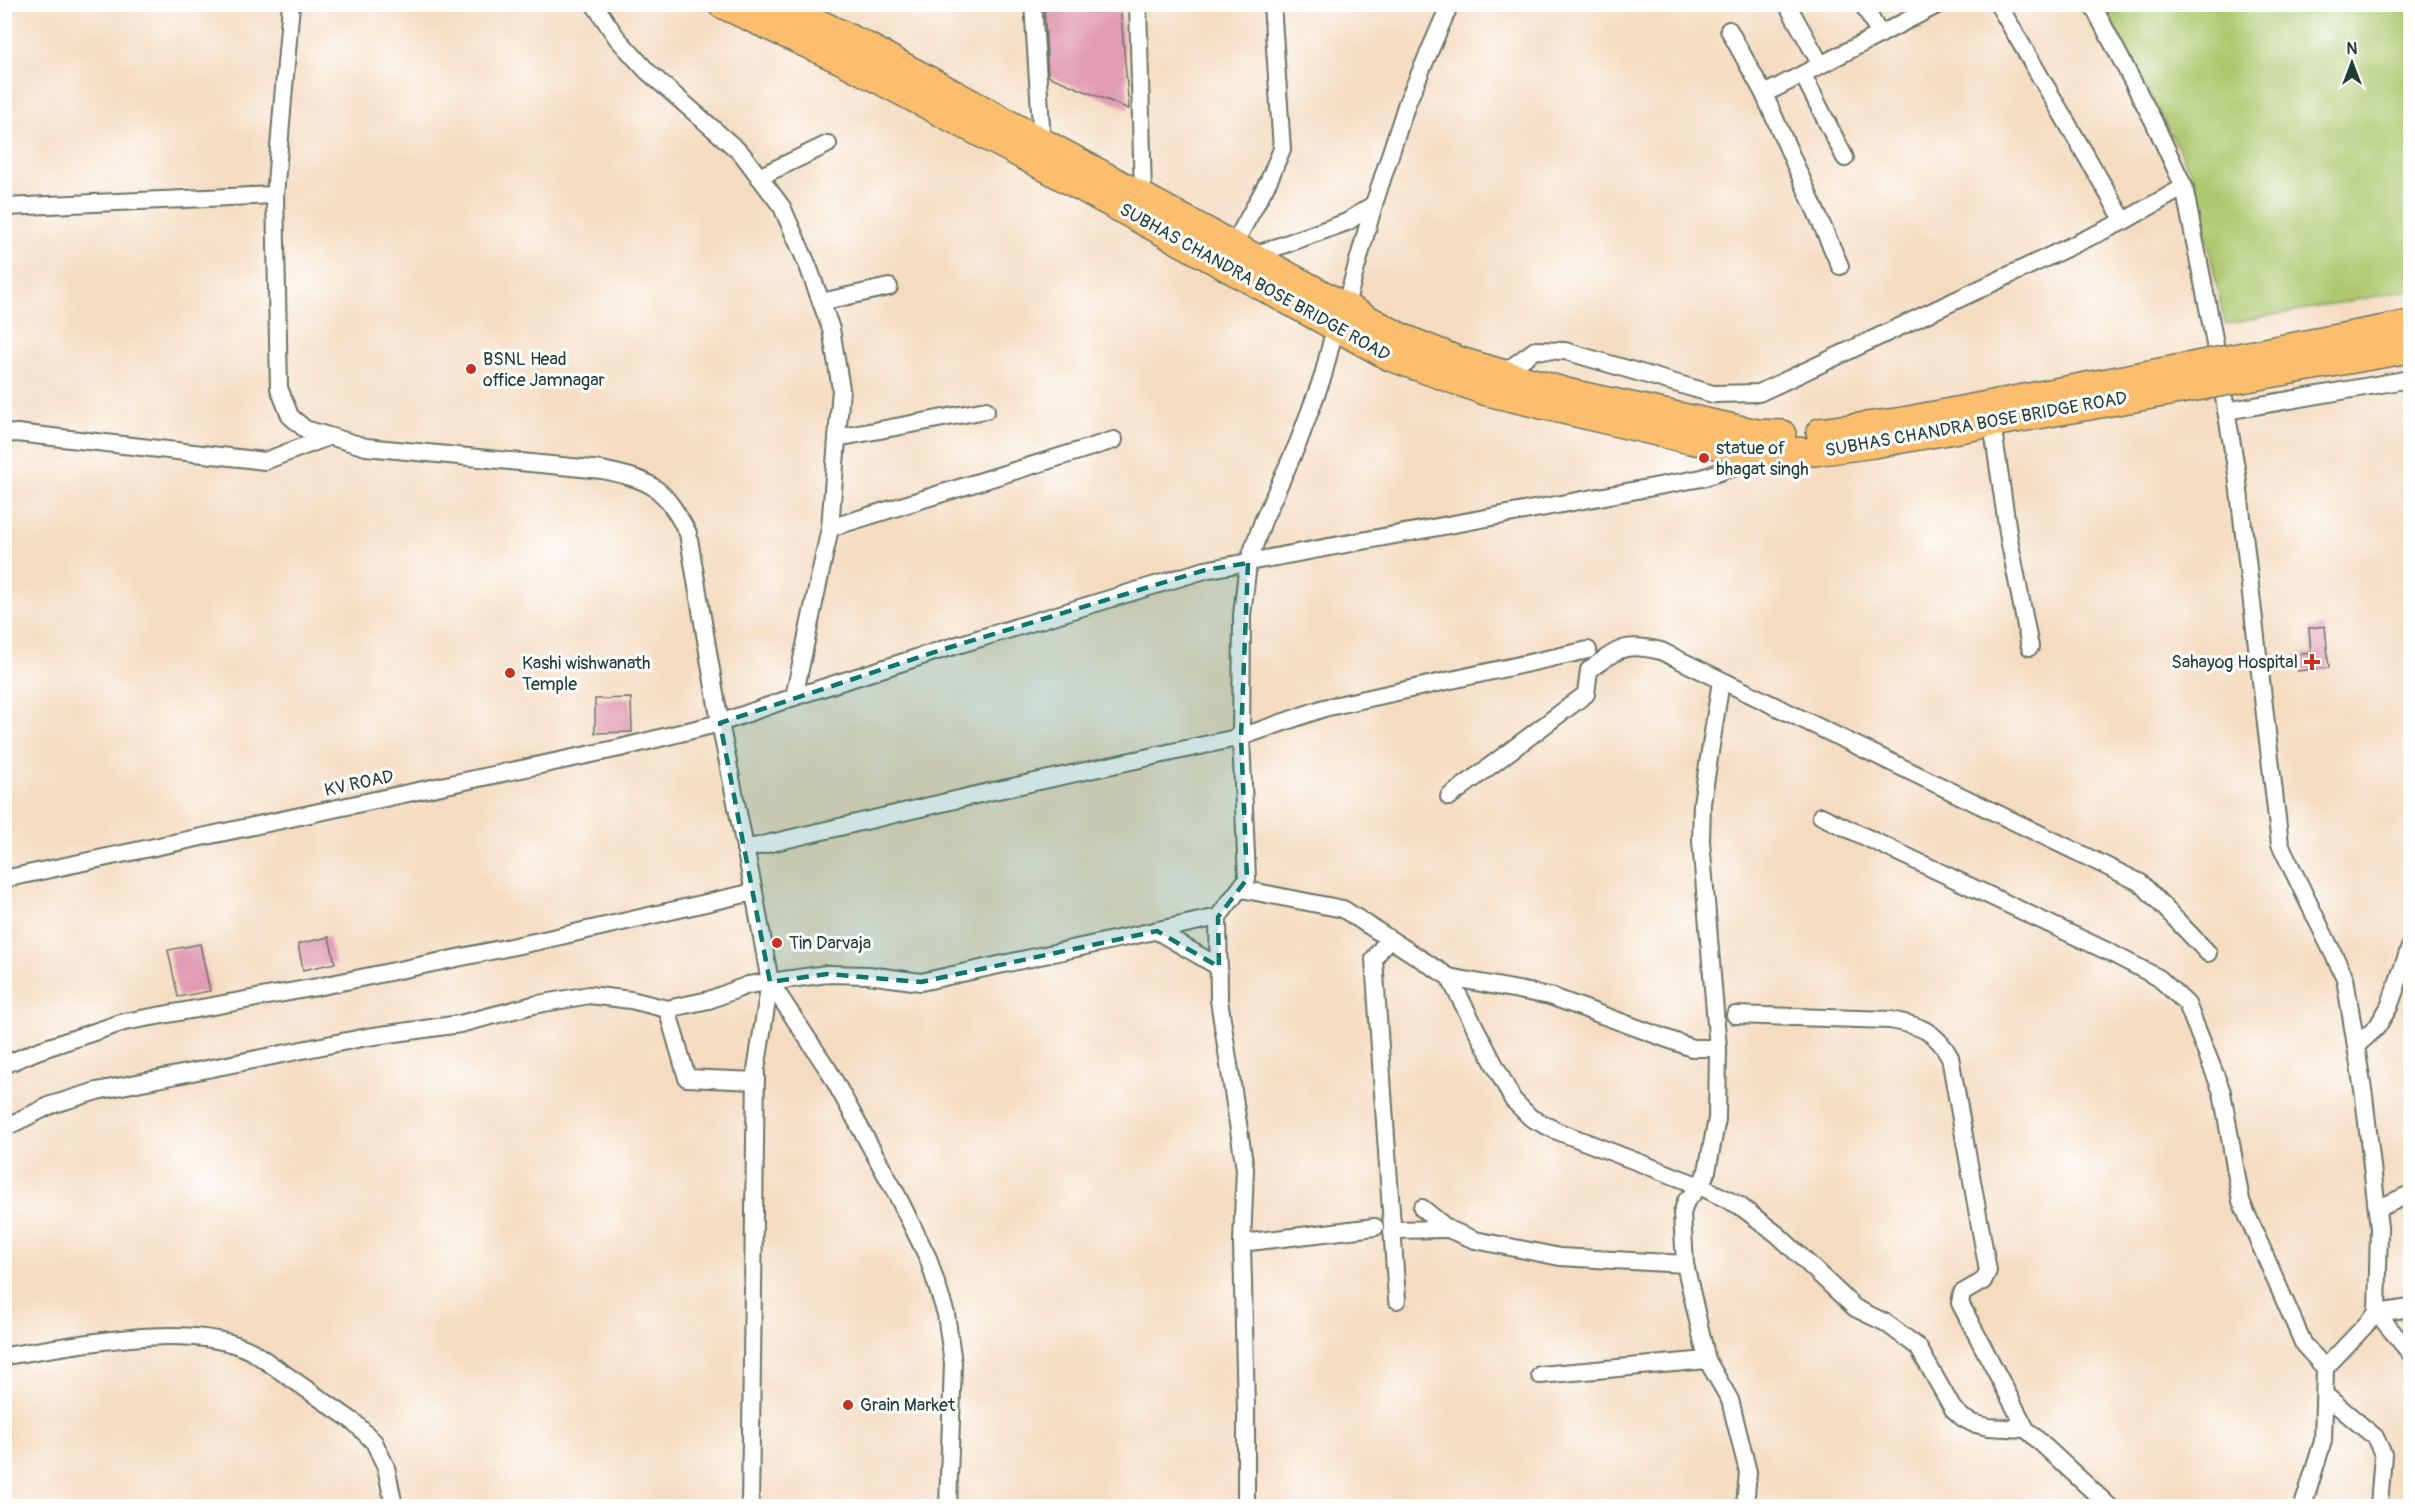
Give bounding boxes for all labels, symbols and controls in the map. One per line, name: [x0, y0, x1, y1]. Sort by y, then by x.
north arrow: [2322, 33, 2382, 93]
text: N: [2347, 39, 2358, 59]
street label: SUBHAS CHANDRA BOSE BRIDGE ROAD: [1115, 198, 1394, 367]
place label: BSNL Head office Jamnagar: [483, 348, 606, 392]
marker: BSNL Head office Jamnagar: [464, 362, 478, 376]
street label: SUBHAS CHANDRA BOSE BRIDGE ROAD: [1823, 387, 2129, 462]
place label: statue of bhagat singh: [1716, 437, 1809, 481]
marker: statue of bhagat singh: [1697, 451, 1711, 465]
place label: Sahayog Hospital: [2171, 651, 2298, 674]
place label: Kashi wishwanath Temple: [522, 652, 651, 696]
marker: Sahayog Hospital: [2303, 653, 2321, 671]
marker: Kashi wishwanath Temple: [503, 666, 517, 680]
street label: KV ROAD: [322, 765, 396, 802]
place label: Tin Darvaja: [789, 932, 871, 955]
marker: Tin Darvaja: [770, 936, 784, 950]
place label: Grain Market: [860, 1394, 956, 1417]
marker: Grain Market: [841, 1398, 855, 1412]

